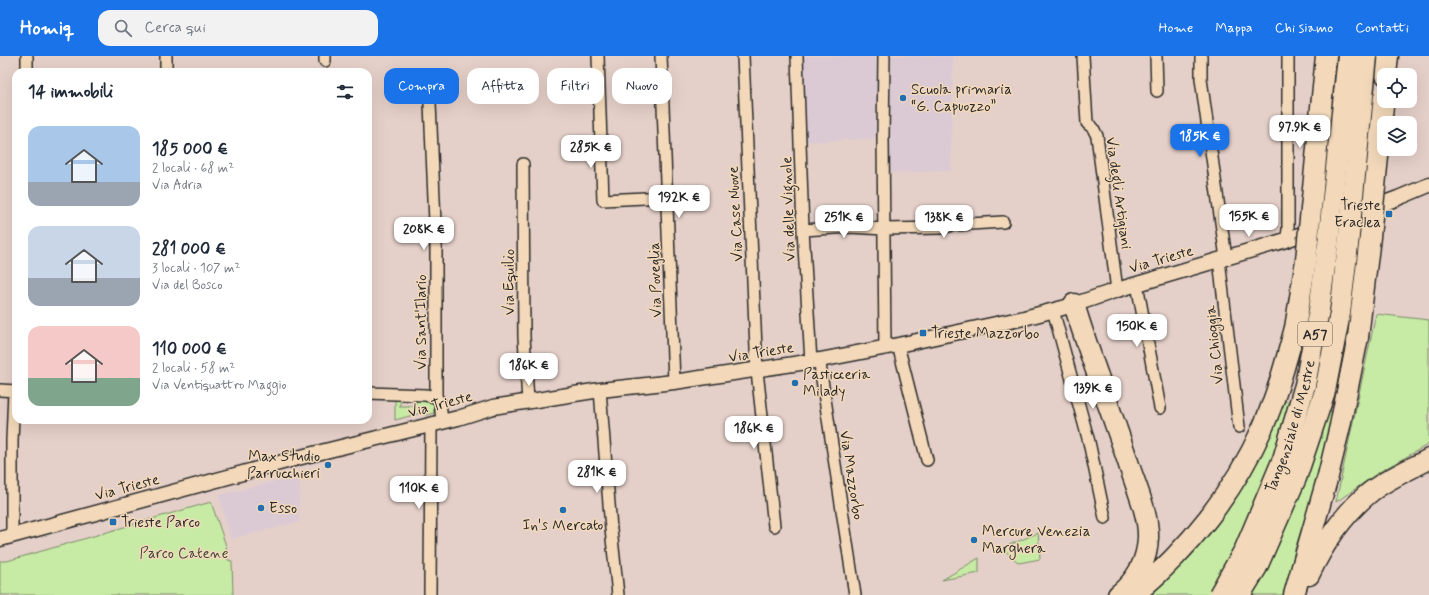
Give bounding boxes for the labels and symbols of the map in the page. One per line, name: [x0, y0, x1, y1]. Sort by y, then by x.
place label: Scuola primaria “G. Capuozzo”: [911, 80, 1012, 117]
marker: Scuola primaria “G. Capuozzo”: [898, 93, 908, 103]
pin: 97.9K €: [1263, 115, 1337, 149]
pin: 185K €: [1167, 124, 1233, 158]
pin: 285K €: [558, 135, 624, 169]
street label: Via degli Artigiani: [1099, 136, 1136, 251]
street label: Via delle Vignole: [777, 156, 802, 262]
street label: Via Case Nuove: [724, 166, 748, 262]
pin: 192K €: [646, 185, 712, 219]
place label: Trieste Eraclea: [1334, 196, 1381, 233]
pin: 155K €: [1216, 204, 1282, 238]
pin: 251K €: [811, 205, 877, 239]
pin: 138K €: [911, 205, 977, 239]
marker: Trieste Eraclea: [1384, 209, 1394, 219]
pin: 208K €: [391, 217, 457, 251]
street label: Via Trieste: [1127, 241, 1196, 279]
street label: Via Poveglia: [645, 242, 667, 318]
street label: Via Equilio: [500, 249, 520, 315]
street label: Via Sant'Ilario: [412, 274, 432, 370]
street label: Via Chioggia: [1201, 303, 1230, 385]
pin: 150K €: [1104, 314, 1170, 348]
road number: A57: [1298, 322, 1332, 346]
place label: Trieste Mazzorbo: [931, 324, 1039, 344]
marker: Trieste Mazzorbo: [918, 328, 928, 338]
street label: Via Trieste: [727, 338, 795, 368]
pin: 186K €: [496, 353, 562, 387]
street label: Tangenziale di Mestre: [1261, 359, 1320, 496]
place label: Pasticceria Milady: [803, 365, 871, 402]
pin: 139K €: [1060, 376, 1126, 410]
marker: Pasticceria Milady: [790, 378, 800, 388]
street label: Via Trieste: [406, 387, 475, 423]
pin: 186K €: [721, 416, 787, 450]
street label: Via Mazzorbo: [834, 429, 868, 521]
place label: Max Studio Parrucchieri: [247, 447, 320, 484]
marker: Max Studio Parrucchieri: [323, 460, 333, 470]
pin: 281K €: [564, 460, 630, 494]
street label: Via Trieste: [93, 470, 162, 506]
pin: 110K €: [386, 476, 452, 510]
place label: Esso: [269, 499, 297, 519]
marker: Esso: [256, 503, 266, 513]
marker: In's Mercato: [558, 505, 568, 515]
place label: Trieste Parco: [121, 513, 200, 533]
place label: In's Mercato: [523, 516, 604, 536]
marker: Trieste Parco: [108, 517, 118, 527]
place label: Mercure Venezia Marghera: [982, 522, 1091, 560]
marker: Mercure Venezia Marghera: [969, 535, 979, 545]
park label: Parco Catene: [139, 544, 229, 564]

